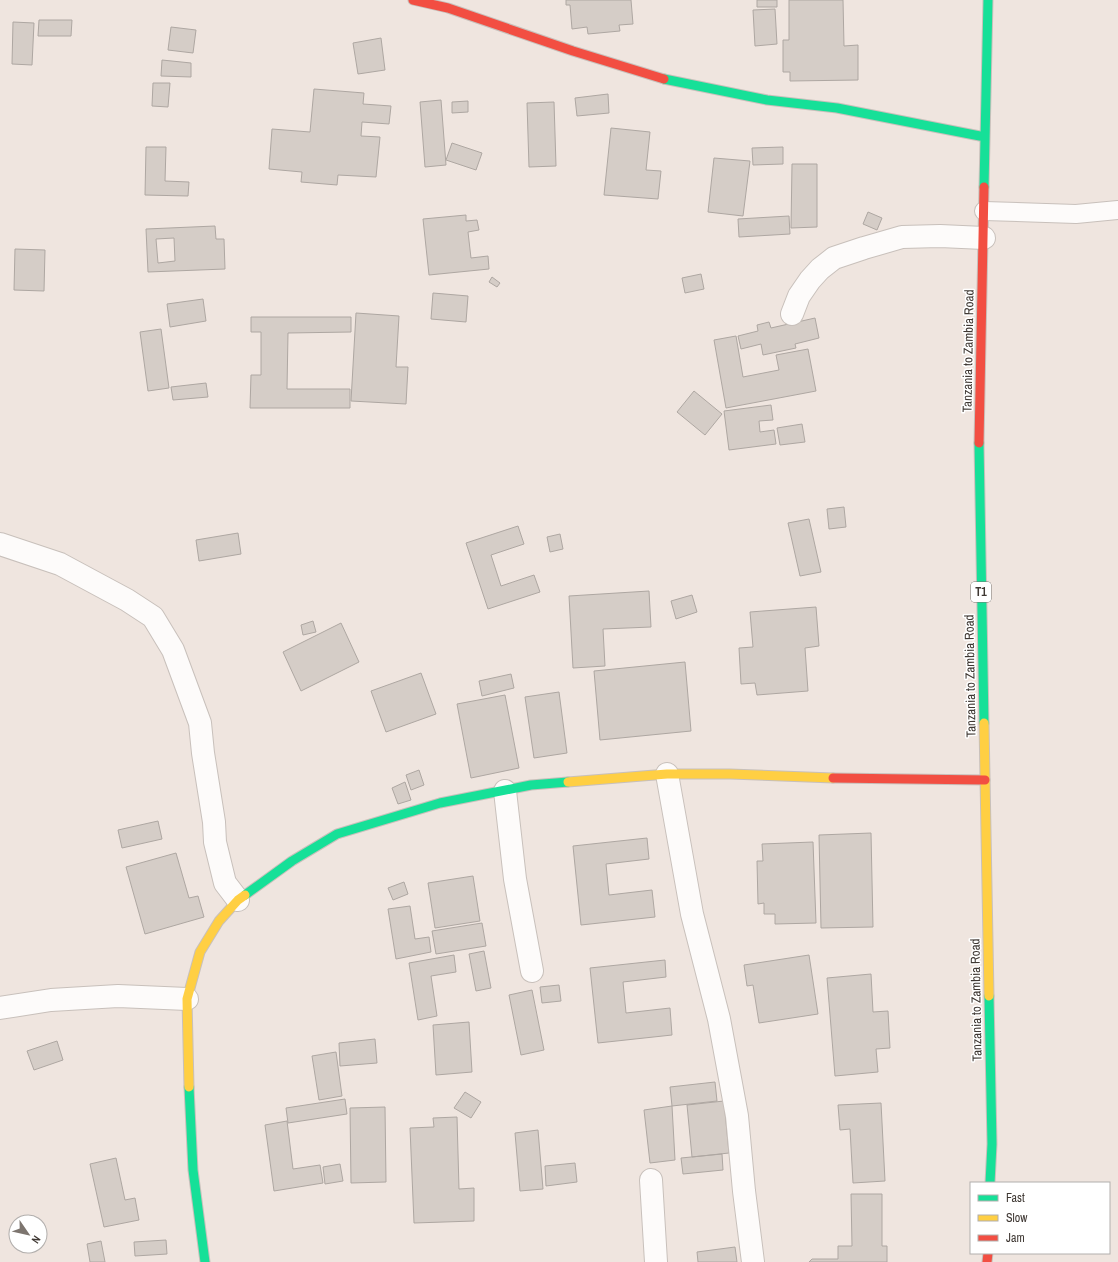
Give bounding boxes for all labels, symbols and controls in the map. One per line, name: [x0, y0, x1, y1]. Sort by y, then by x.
street label: Tanzania to Zambia Road: [958, 289, 978, 413]
road number: T1: [971, 582, 991, 602]
street label: Tanzania to Zambia Road: [960, 614, 980, 738]
street label: Tanzania to Zambia Road: [966, 938, 986, 1062]
legend: [970, 1182, 1110, 1254]
text: Fast: [1006, 1190, 1025, 1206]
text: Slow: [1006, 1210, 1028, 1226]
north arrow: [8, 1214, 48, 1254]
text: Jam: [1006, 1230, 1025, 1246]
text: N: [29, 1233, 44, 1246]

